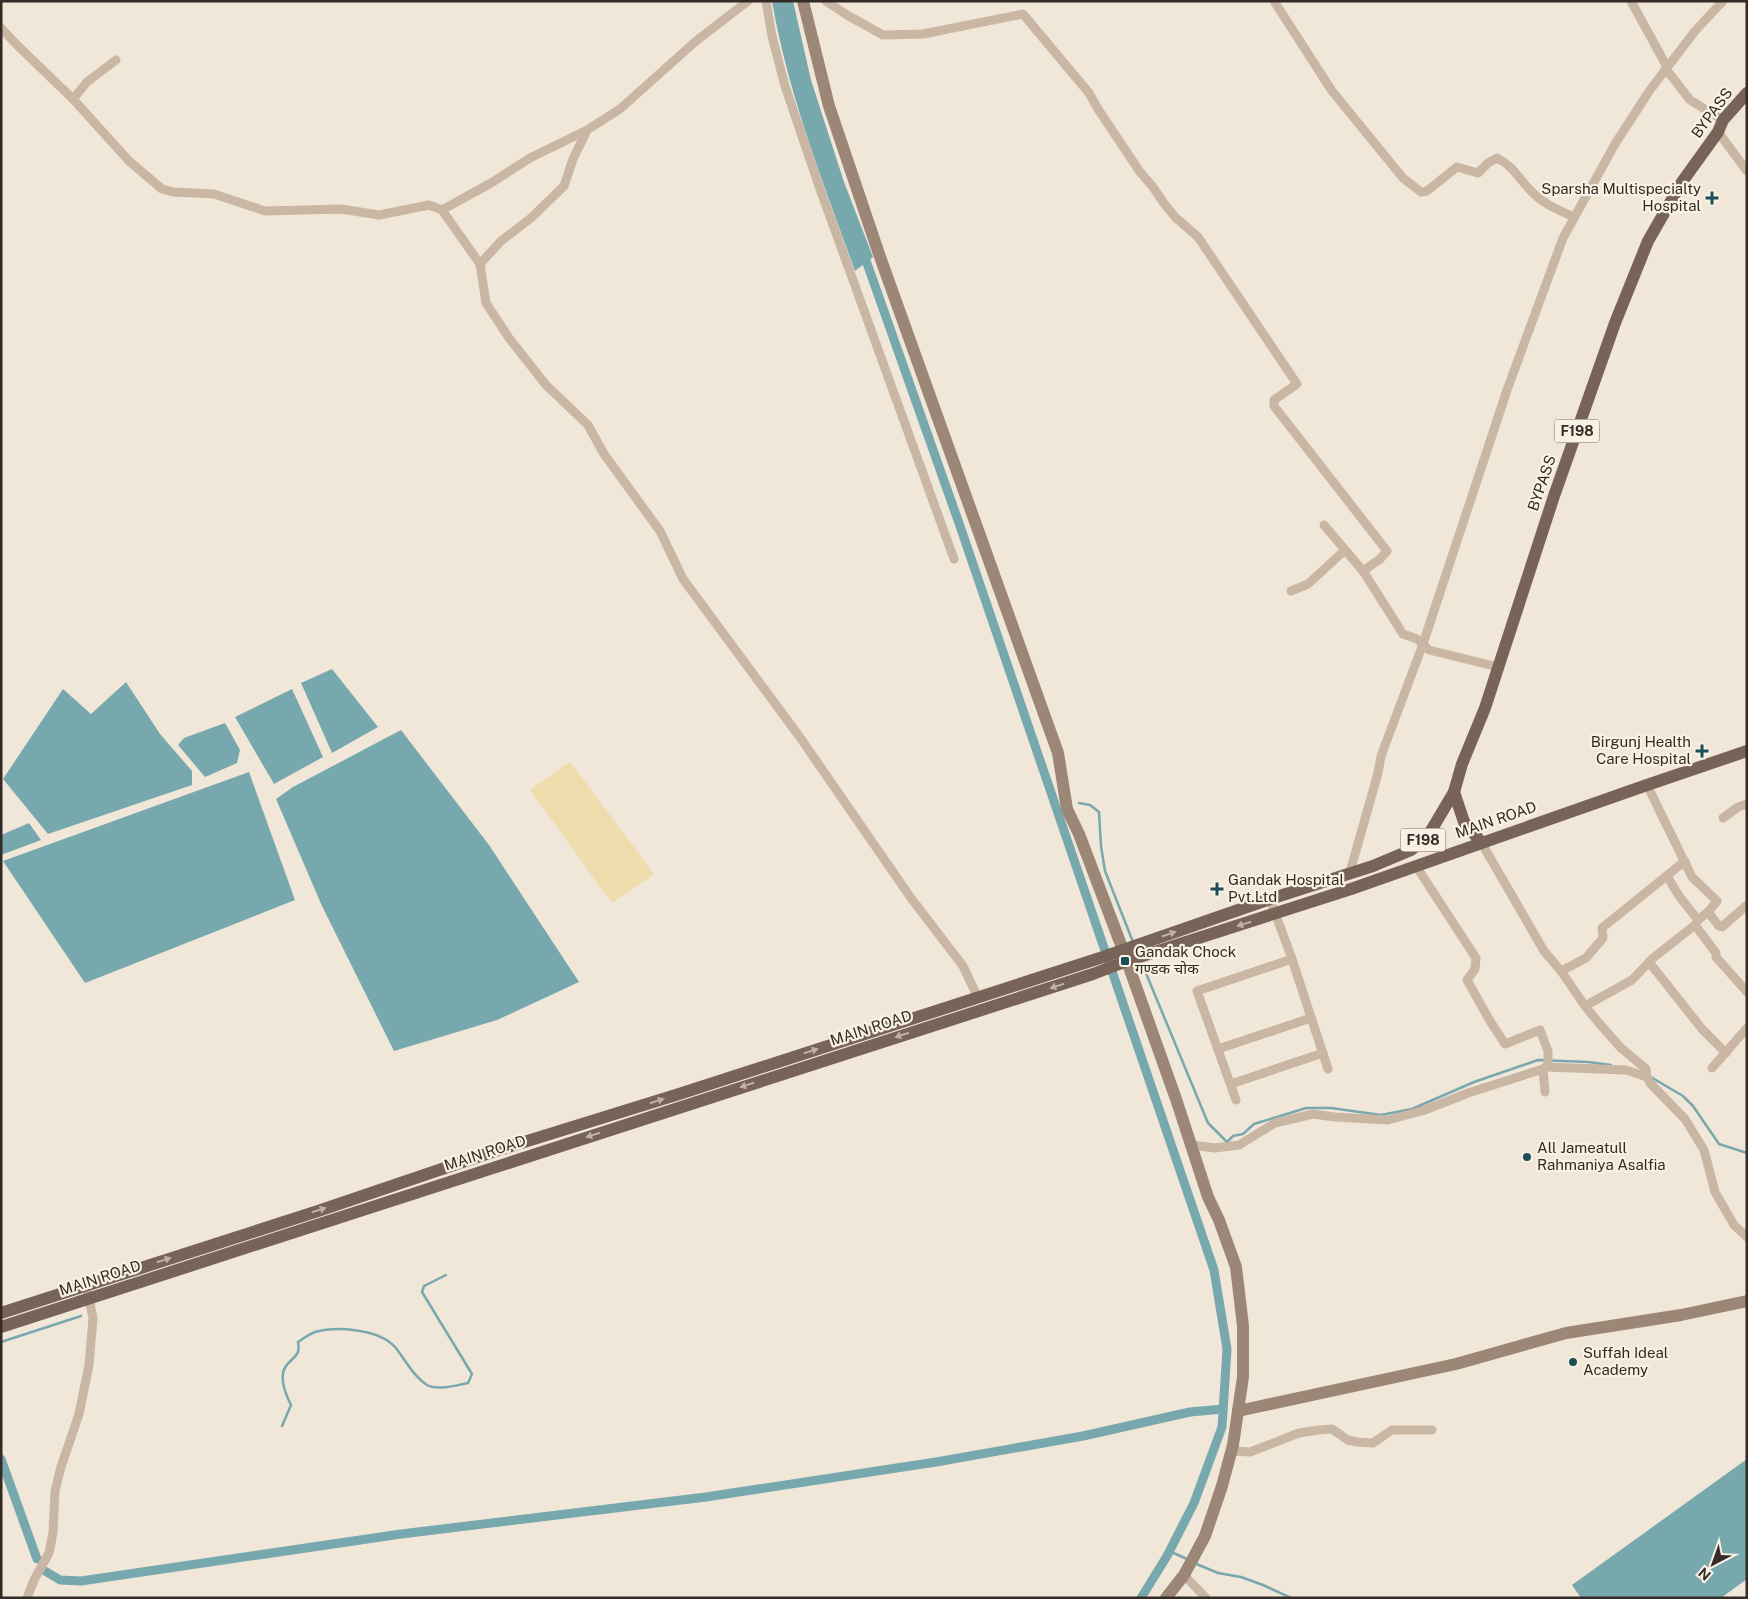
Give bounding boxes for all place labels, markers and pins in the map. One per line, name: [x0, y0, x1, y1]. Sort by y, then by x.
place label: Sparsha Multispecialty Hospital: [1541, 180, 1701, 214]
marker: Sparsha Multispecialty Hospital: [1705, 191, 1719, 205]
place label: Birgunj Health Care Hospital: [1591, 733, 1691, 767]
marker: Birgunj Health Care Hospital: [1695, 744, 1709, 758]
place label: Gandak Hospital Pvt.Ltd: [1228, 871, 1344, 905]
marker: Gandak Hospital Pvt.Ltd: [1210, 882, 1224, 896]
place label: Gandak Chock गण्डक चोक: [1135, 943, 1236, 977]
marker: Gandak Chock गण्डक चोक: [1119, 955, 1131, 967]
place label: All Jameatull Rahmaniya Asalfia: [1537, 1139, 1666, 1173]
marker: All Jameatull Rahmaniya Asalfia: [1521, 1151, 1533, 1163]
place label: Suffah Ideal Academy: [1583, 1344, 1668, 1378]
marker: Suffah Ideal Academy: [1567, 1356, 1579, 1368]

